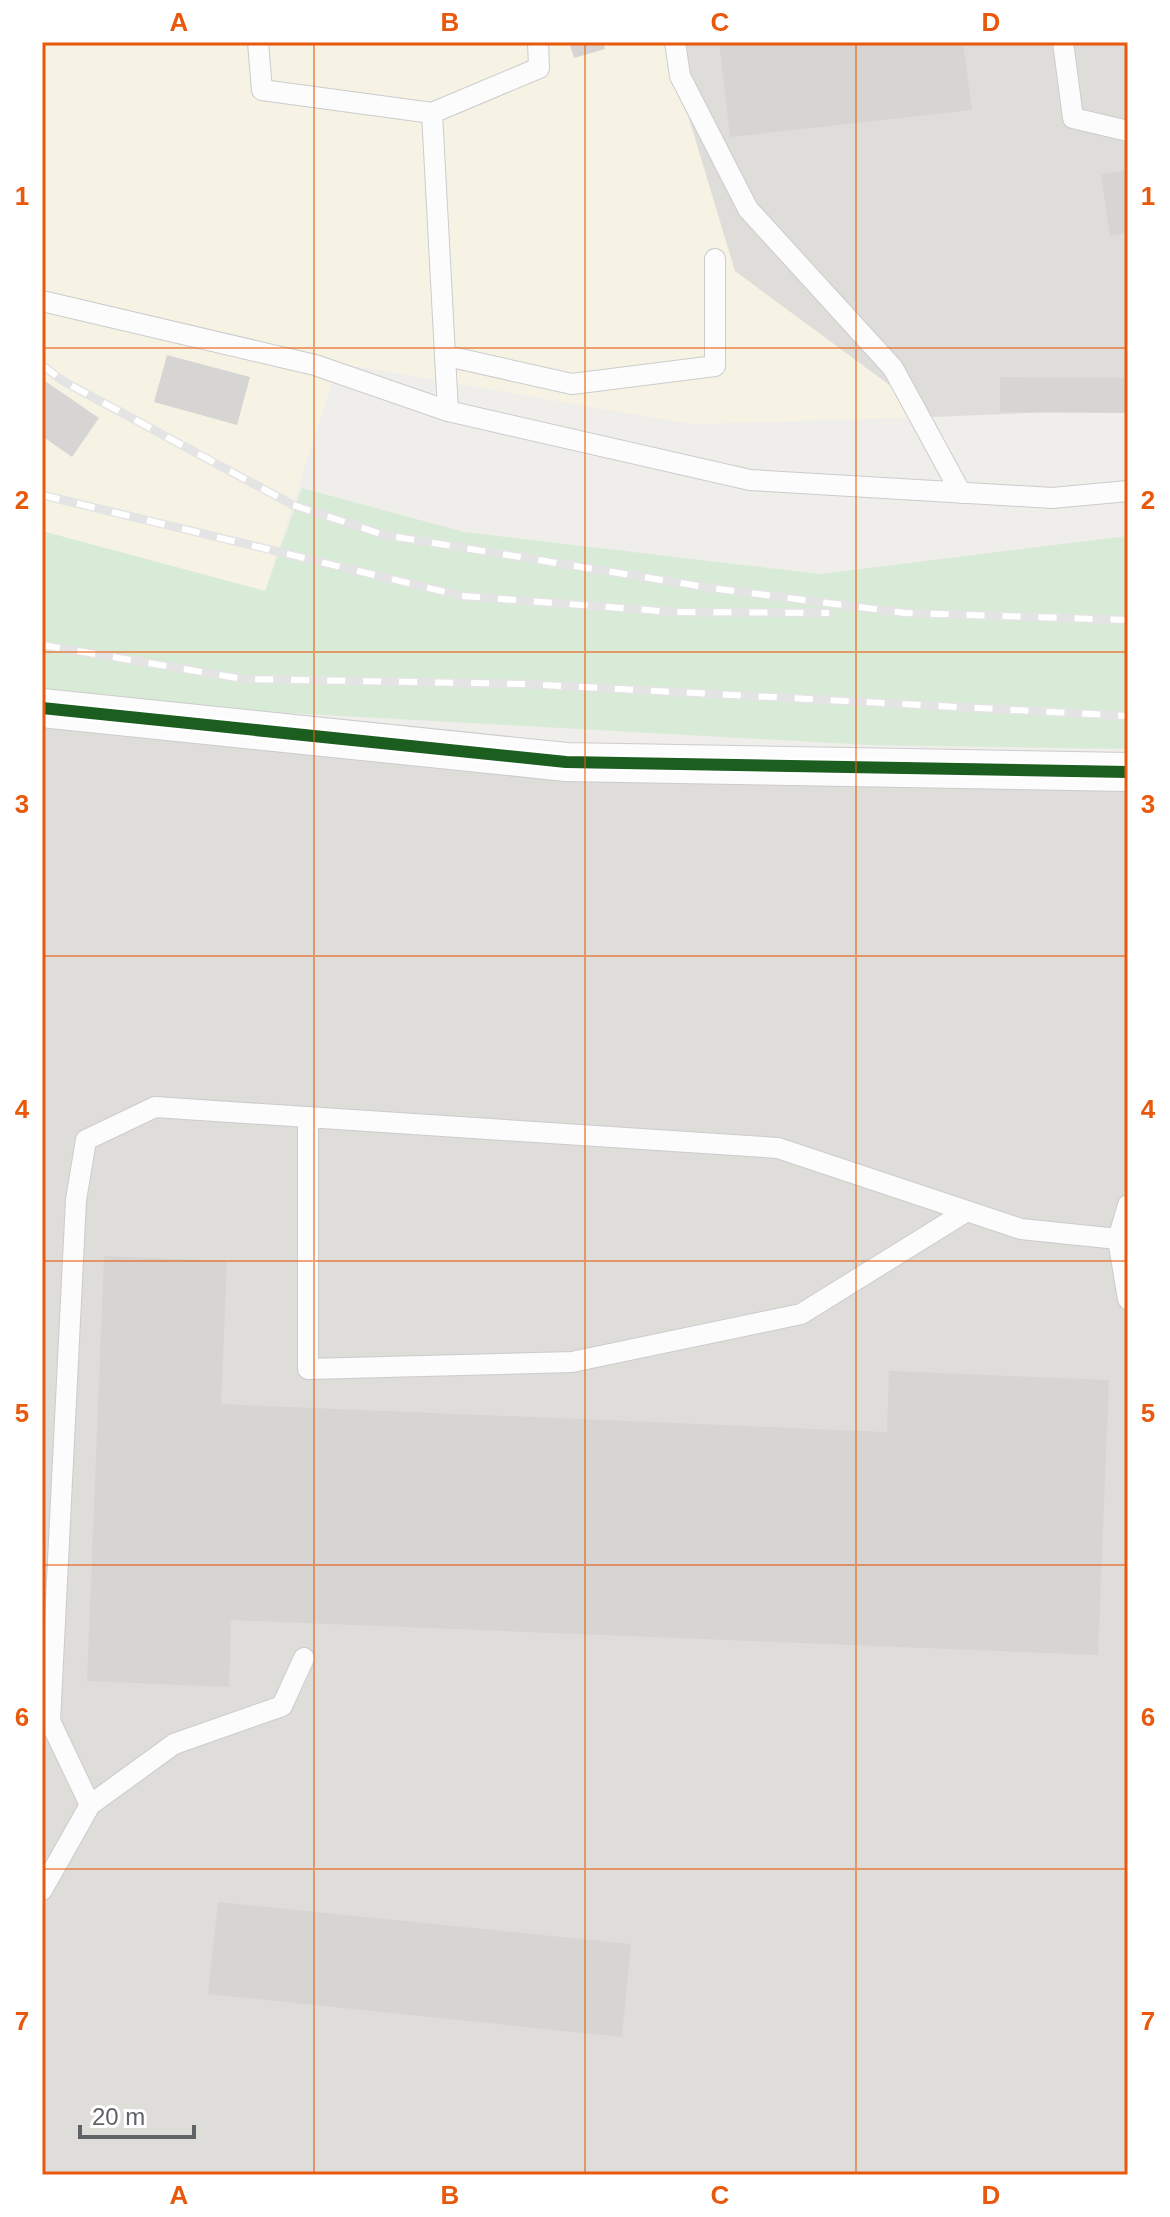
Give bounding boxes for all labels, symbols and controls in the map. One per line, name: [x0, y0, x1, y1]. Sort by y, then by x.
text: A: [170, 7, 189, 37]
text: B: [441, 7, 459, 37]
text: C: [711, 7, 730, 37]
text: D: [982, 7, 1000, 37]
text: 1: [15, 181, 29, 211]
text: 1: [1141, 181, 1155, 211]
text: 2: [15, 485, 29, 515]
text: 2: [1141, 485, 1155, 515]
text: 3: [15, 789, 29, 819]
text: 3: [1141, 789, 1155, 819]
text: 4: [15, 1094, 30, 1124]
text: 4: [1141, 1094, 1156, 1124]
text: 5: [15, 1398, 29, 1428]
text: 5: [1141, 1398, 1155, 1428]
text: 6: [15, 1702, 29, 1732]
text: 6: [1141, 1702, 1155, 1732]
text: 7: [15, 2006, 29, 2036]
text: 7: [1141, 2006, 1155, 2036]
scale bar: [80, 2089, 194, 2139]
text: 20 m: [92, 2103, 145, 2130]
text: A: [170, 2180, 189, 2210]
text: B: [441, 2180, 459, 2210]
text: C: [711, 2180, 730, 2210]
text: D: [982, 2180, 1000, 2210]

